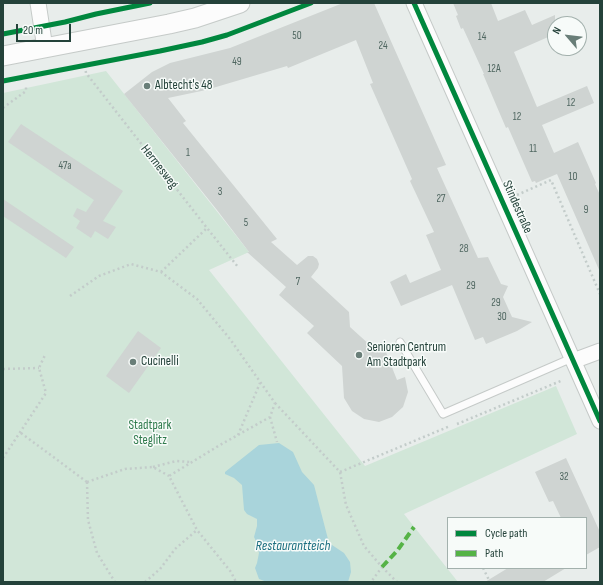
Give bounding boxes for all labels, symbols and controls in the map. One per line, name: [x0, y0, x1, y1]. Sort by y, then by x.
scale bar: [18, 16, 73, 42]
north arrow: [547, 16, 587, 56]
text: 20 m: [23, 23, 43, 38]
text: N: [550, 25, 564, 36]
house number: 50: [292, 29, 302, 43]
house number: 14: [478, 30, 486, 44]
house number: 24: [378, 39, 388, 53]
house number: 49: [232, 55, 242, 69]
house number: 12A: [487, 62, 501, 76]
place label: Albtecht's 48: [155, 78, 212, 94]
marker: Albtecht's 48: [142, 81, 152, 91]
house number: 12: [567, 96, 575, 110]
house number: 12: [513, 110, 521, 124]
street label: Hermesweg: [137, 142, 181, 192]
house number: 11: [529, 142, 537, 156]
house number: 1: [186, 146, 190, 160]
house number: 47a: [59, 159, 71, 173]
house number: 10: [569, 170, 577, 184]
street label: Stindestraße: [498, 178, 536, 236]
house number: 3: [218, 185, 222, 199]
house number: 27: [437, 192, 445, 206]
house number: 9: [584, 203, 588, 217]
house number: 5: [244, 216, 248, 230]
house number: 28: [459, 242, 469, 256]
house number: 7: [296, 275, 300, 289]
house number: 29: [466, 279, 476, 293]
house number: 29: [491, 296, 501, 310]
house number: 30: [497, 310, 507, 324]
place label: Senioren Centrum Am Stadtpark: [367, 340, 446, 371]
marker: Senioren Centrum Am Stadtpark: [354, 350, 364, 360]
place label: Cucinelli: [141, 354, 179, 370]
marker: Cucinelli: [128, 357, 138, 367]
park label: Stadtpark Steglitz: [129, 418, 171, 449]
house number: 32: [559, 470, 569, 484]
legend: [447, 517, 587, 569]
text: Cycle path: [485, 526, 527, 541]
water label: Restaurantteich: [256, 538, 330, 554]
text: Path: [485, 546, 503, 561]

